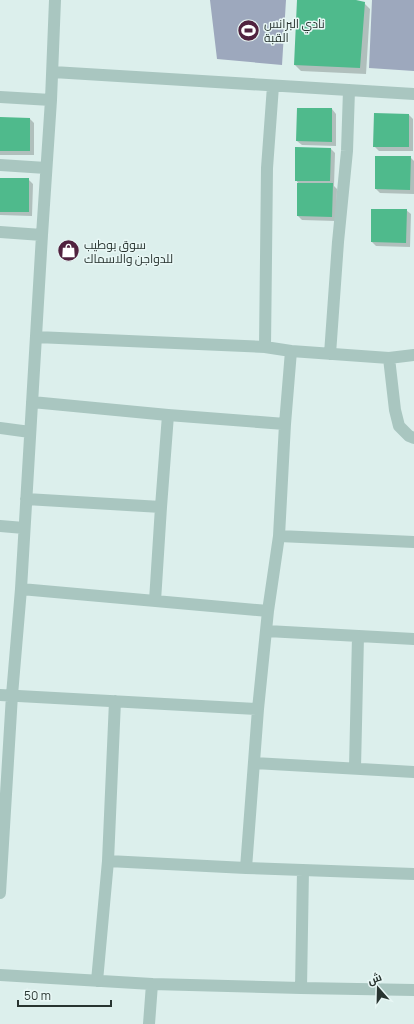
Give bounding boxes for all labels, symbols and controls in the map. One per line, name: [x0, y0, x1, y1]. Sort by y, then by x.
place label: نادي البرانس القبة: [264, 15, 325, 46]
sports icon: نادي البرانس القبة: [236, 17, 262, 43]
place label: سوق بوطيب للدواجن والاسماك: [84, 236, 173, 267]
shop icon: سوق بوطيب للدواجن والاسماك: [56, 238, 82, 264]
north arrow: [358, 968, 398, 1008]
text: ش: [365, 969, 384, 988]
scale bar: [18, 982, 111, 1008]
text: 50 m: [24, 987, 51, 1004]

